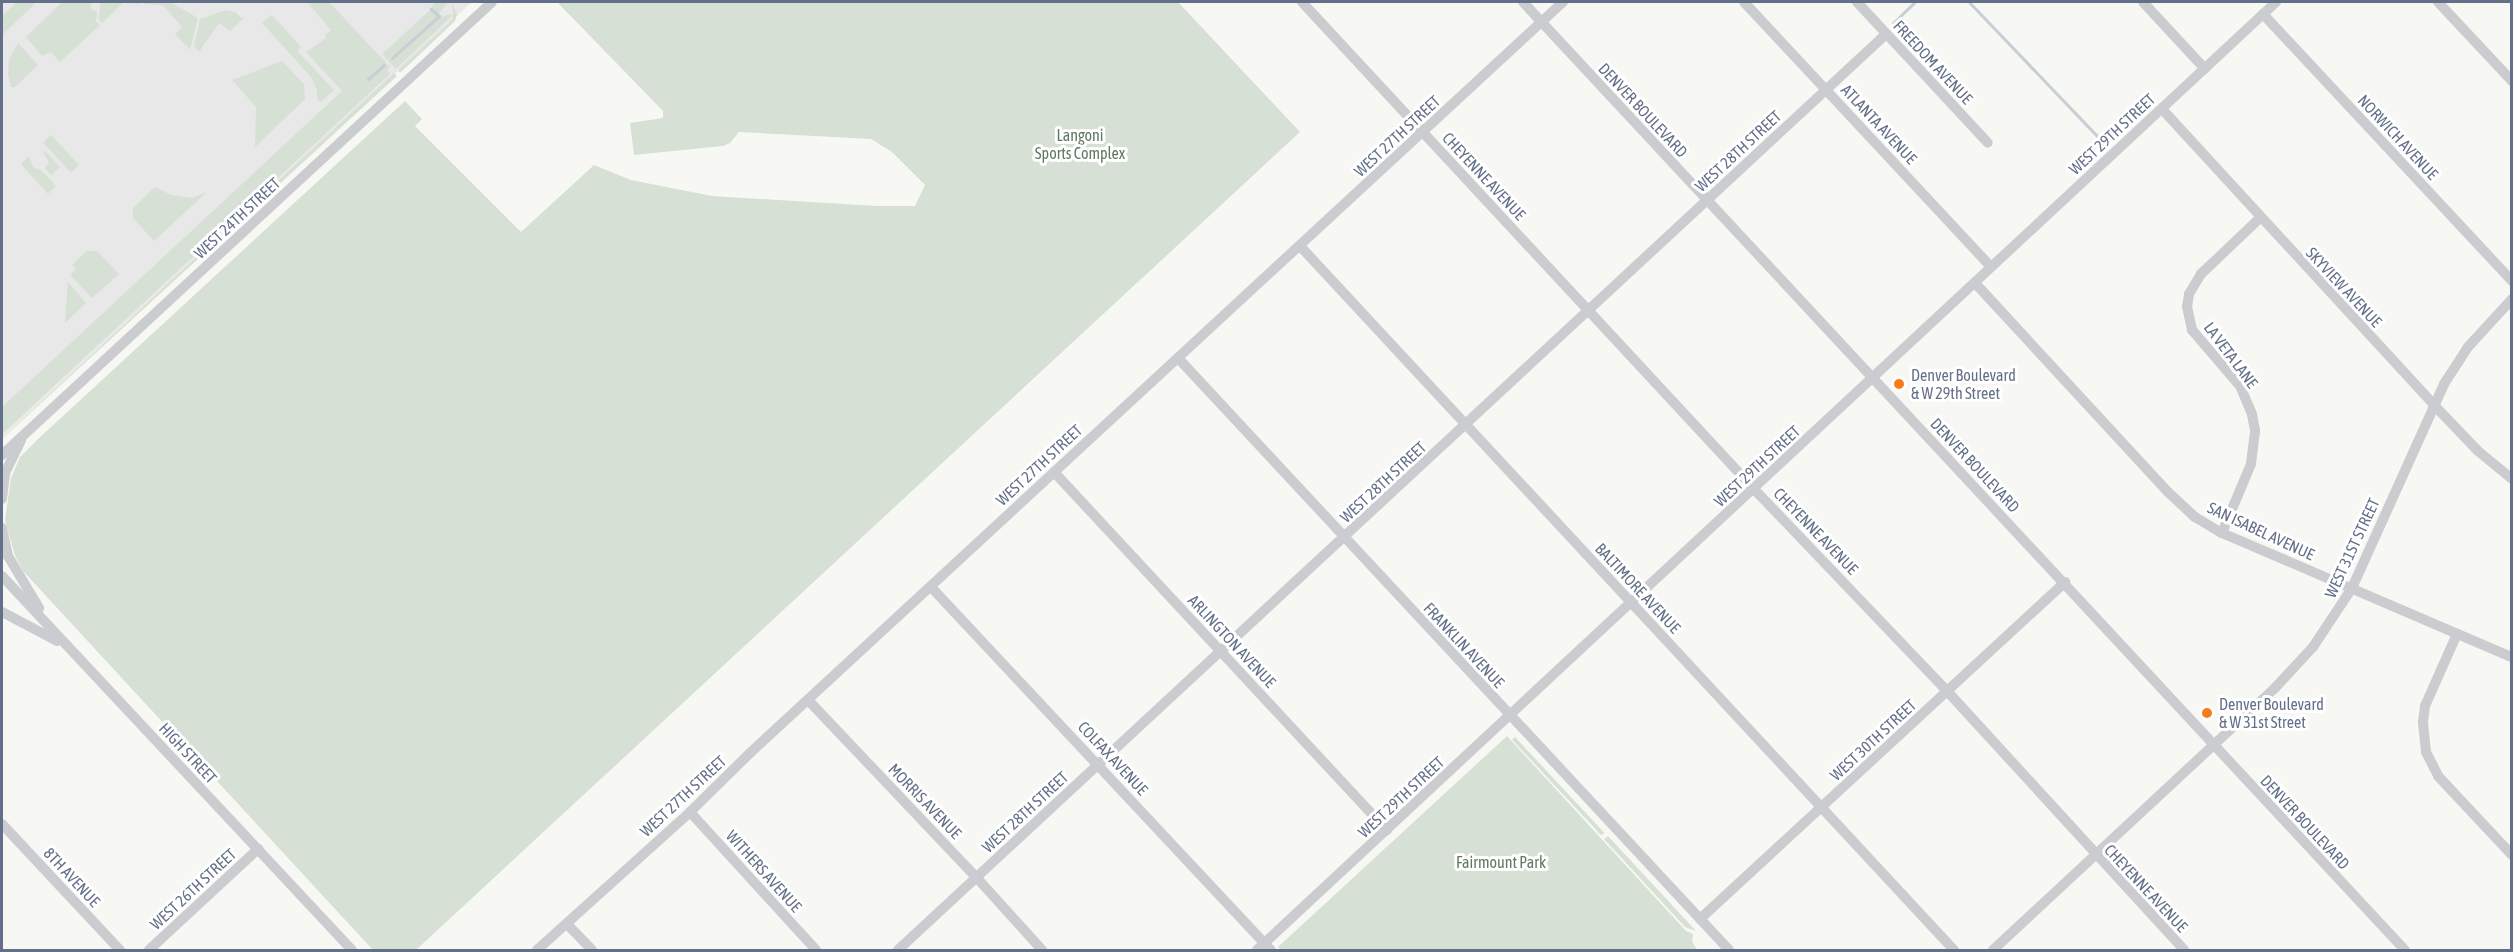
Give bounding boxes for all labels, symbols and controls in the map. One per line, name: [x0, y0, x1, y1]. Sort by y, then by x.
street label: FREEDOM AVENUE: [1889, 16, 1977, 108]
street label: DENVER BOULEVARD: [1594, 59, 1692, 161]
street label: ATLANTA AVENUE: [1837, 80, 1921, 168]
street label: WEST 29TH STREET: [2065, 89, 2159, 179]
street label: WEST 27TH STREET: [1350, 91, 1444, 181]
street label: NORWICH AVENUE: [2354, 91, 2442, 183]
street label: WEST 28TH STREET: [1691, 106, 1785, 196]
park label: Langoni Sports Complex: [1035, 125, 1125, 163]
street label: CHEYENNE AVENUE: [1438, 128, 1530, 224]
street label: WEST 24TH STREET: [190, 173, 284, 263]
street label: SKYVIEW AVENUE: [2302, 243, 2386, 331]
street label: LA VETA LANE: [2200, 318, 2262, 392]
place label: Denver Boulevard & W 29th Street: [1911, 365, 2016, 403]
marker: Denver Boulevard & W 29th Street: [1892, 377, 1906, 391]
street label: DENVER BOULEVARD: [1926, 414, 2024, 516]
street label: WEST 27TH STREET: [992, 420, 1086, 510]
street label: WEST 29TH STREET: [1710, 421, 1804, 511]
street label: WEST 28TH STREET: [1336, 437, 1430, 527]
street label: CHEYENNE AVENUE: [1770, 484, 1862, 578]
street label: WEST 31ST STREET: [2321, 495, 2383, 601]
street label: SAN ISABEL AVENUE: [2205, 498, 2317, 564]
street label: BALTIMORE AVENUE: [1591, 539, 1685, 637]
street label: ARLINGTON AVENUE: [1184, 591, 1280, 691]
street label: FRANKLIN AVENUE: [1420, 598, 1508, 692]
place label: Denver Boulevard & W 31st Street: [2219, 694, 2324, 732]
street label: WEST 30TH STREET: [1826, 695, 1920, 785]
marker: Denver Boulevard & W 31st Street: [2200, 706, 2214, 720]
street label: COLFAX AVENUE: [1074, 717, 1152, 799]
street label: HIGH STREET: [155, 719, 221, 787]
street label: WEST 27TH STREET: [636, 751, 730, 841]
street label: WEST 29TH STREET: [1354, 752, 1448, 842]
street label: MORRIS AVENUE: [884, 759, 966, 843]
street label: WEST 28TH STREET: [978, 767, 1072, 857]
street label: DENVER BOULEVARD: [2256, 771, 2354, 873]
street label: WITHERS AVENUE: [722, 826, 806, 916]
street label: CHEYENNE AVENUE: [2100, 840, 2192, 936]
street label: 8TH AVENUE: [40, 843, 104, 911]
street label: WEST 26TH STREET: [146, 844, 240, 934]
park label: Fairmount Park: [1456, 852, 1546, 872]

